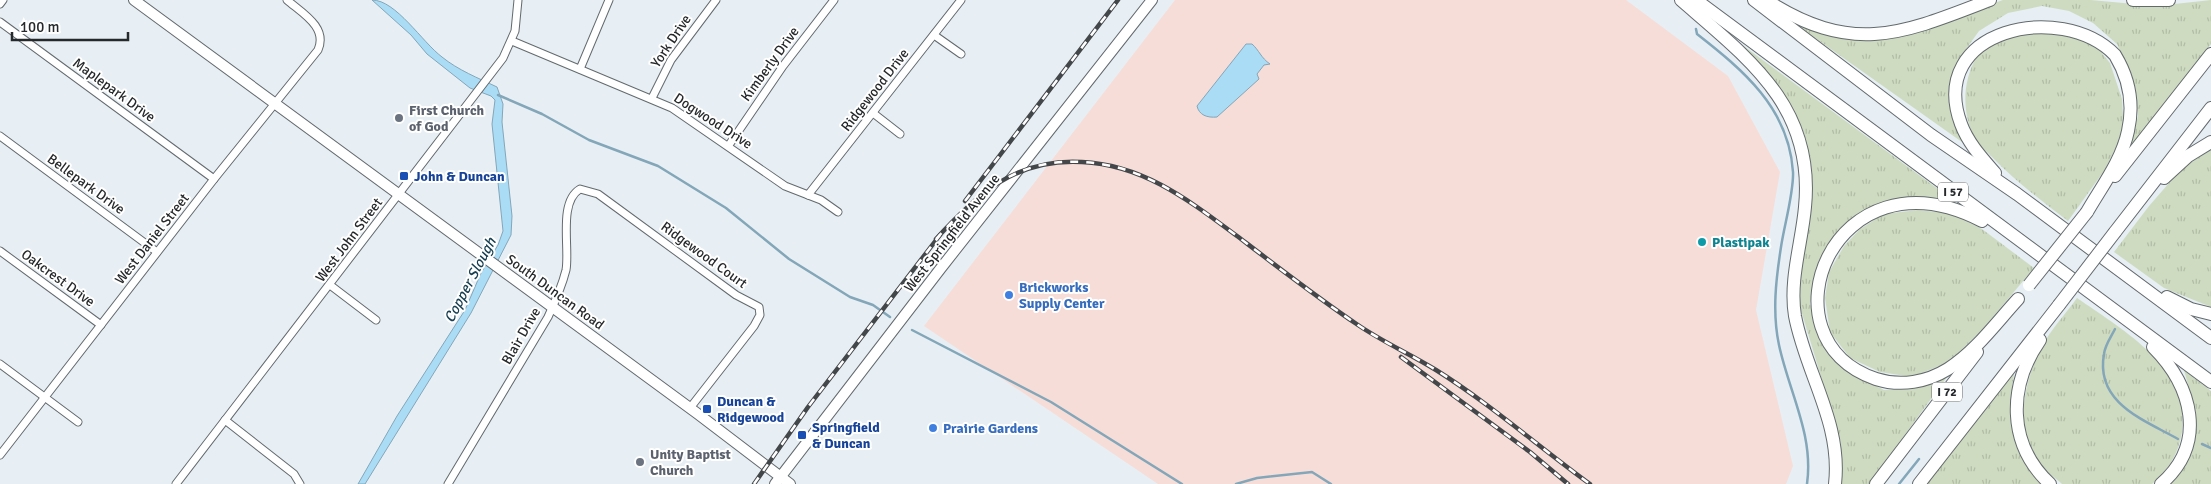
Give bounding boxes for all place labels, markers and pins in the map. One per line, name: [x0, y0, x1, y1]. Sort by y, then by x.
place label: First Church of God: [409, 102, 485, 135]
marker: First Church of God: [393, 112, 405, 124]
place label: John & Duncan: [414, 168, 505, 185]
marker: John & Duncan: [398, 170, 410, 182]
place label: Plastipak: [1712, 234, 1770, 251]
marker: Plastipak: [1696, 236, 1708, 248]
place label: Brickworks Supply Center: [1019, 279, 1105, 312]
marker: Brickworks Supply Center: [1003, 289, 1015, 301]
place label: Duncan & Ridgewood: [717, 393, 785, 426]
marker: Duncan & Ridgewood: [701, 403, 713, 415]
place label: Springfield & Duncan: [812, 419, 880, 452]
place label: Prairie Gardens: [943, 420, 1038, 437]
marker: Prairie Gardens: [927, 422, 939, 434]
marker: Springfield & Duncan: [796, 429, 808, 441]
place label: Unity Baptist Church: [650, 446, 732, 479]
marker: Unity Baptist Church: [634, 456, 646, 468]

